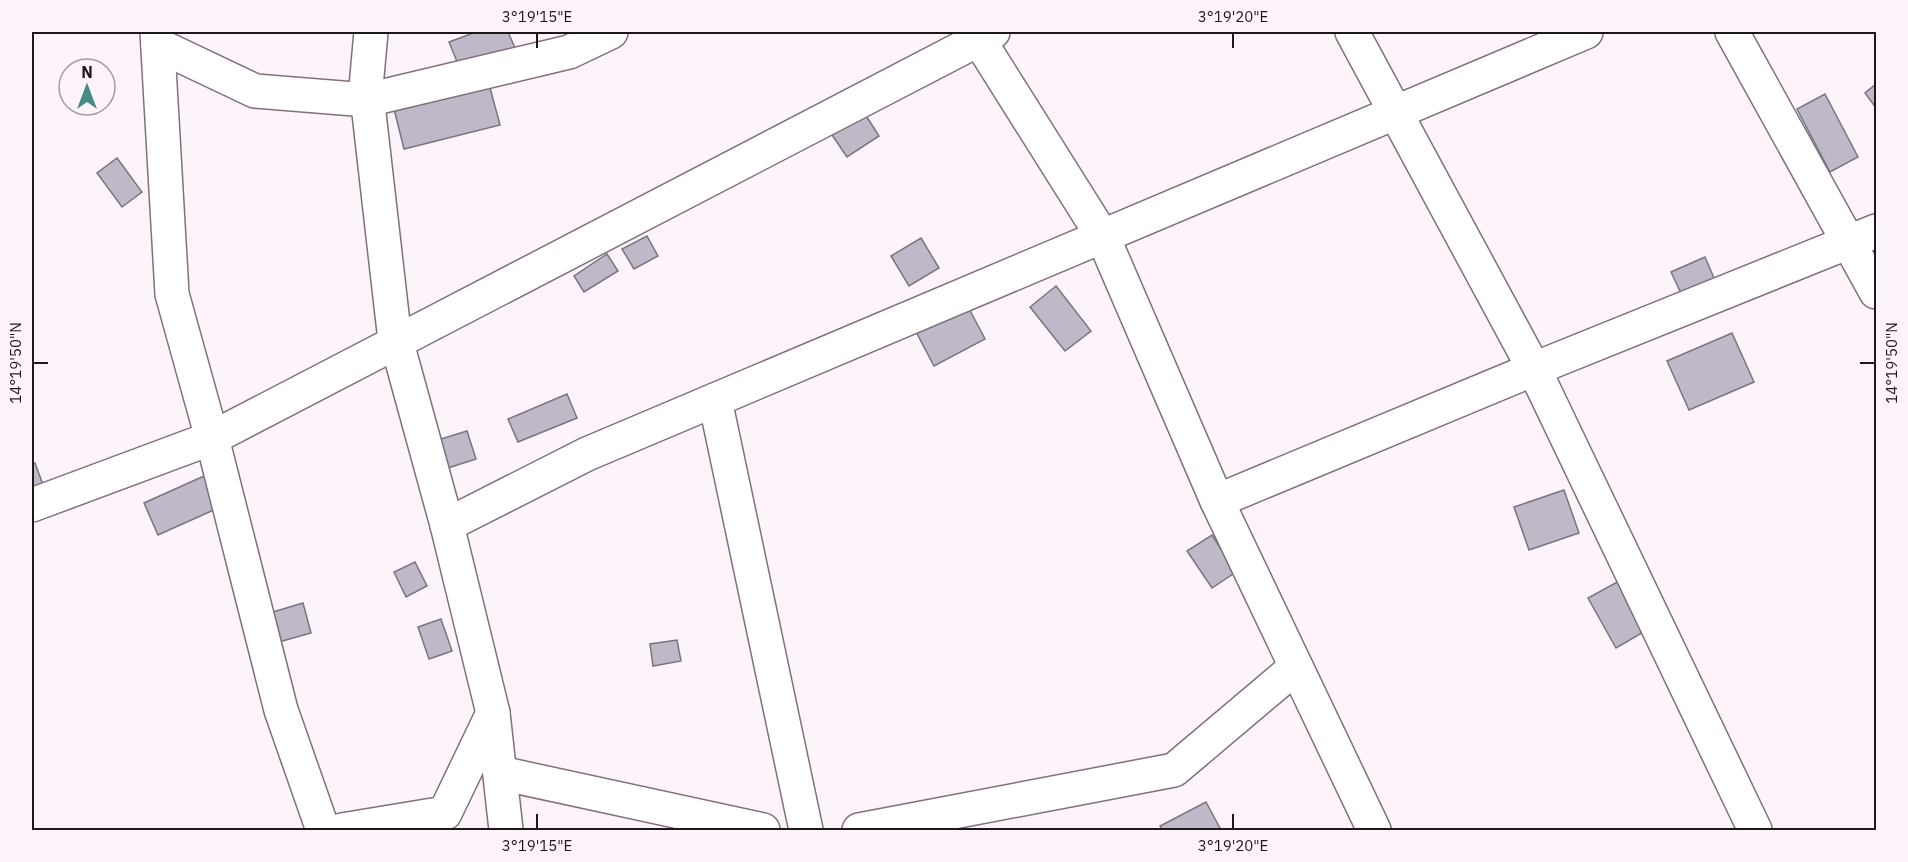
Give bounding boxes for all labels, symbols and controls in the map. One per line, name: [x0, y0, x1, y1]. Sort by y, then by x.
text: 3°19'15"E: [502, 7, 572, 26]
text: 3°19'20"E: [1198, 7, 1268, 26]
north arrow: [57, 57, 117, 117]
text: N: [81, 62, 93, 82]
text: 14°19'50"N: [6, 322, 25, 404]
text: 14°19'50"N: [1882, 322, 1901, 404]
text: 3°19'15"E: [502, 836, 572, 855]
text: 3°19'20"E: [1198, 836, 1268, 855]

